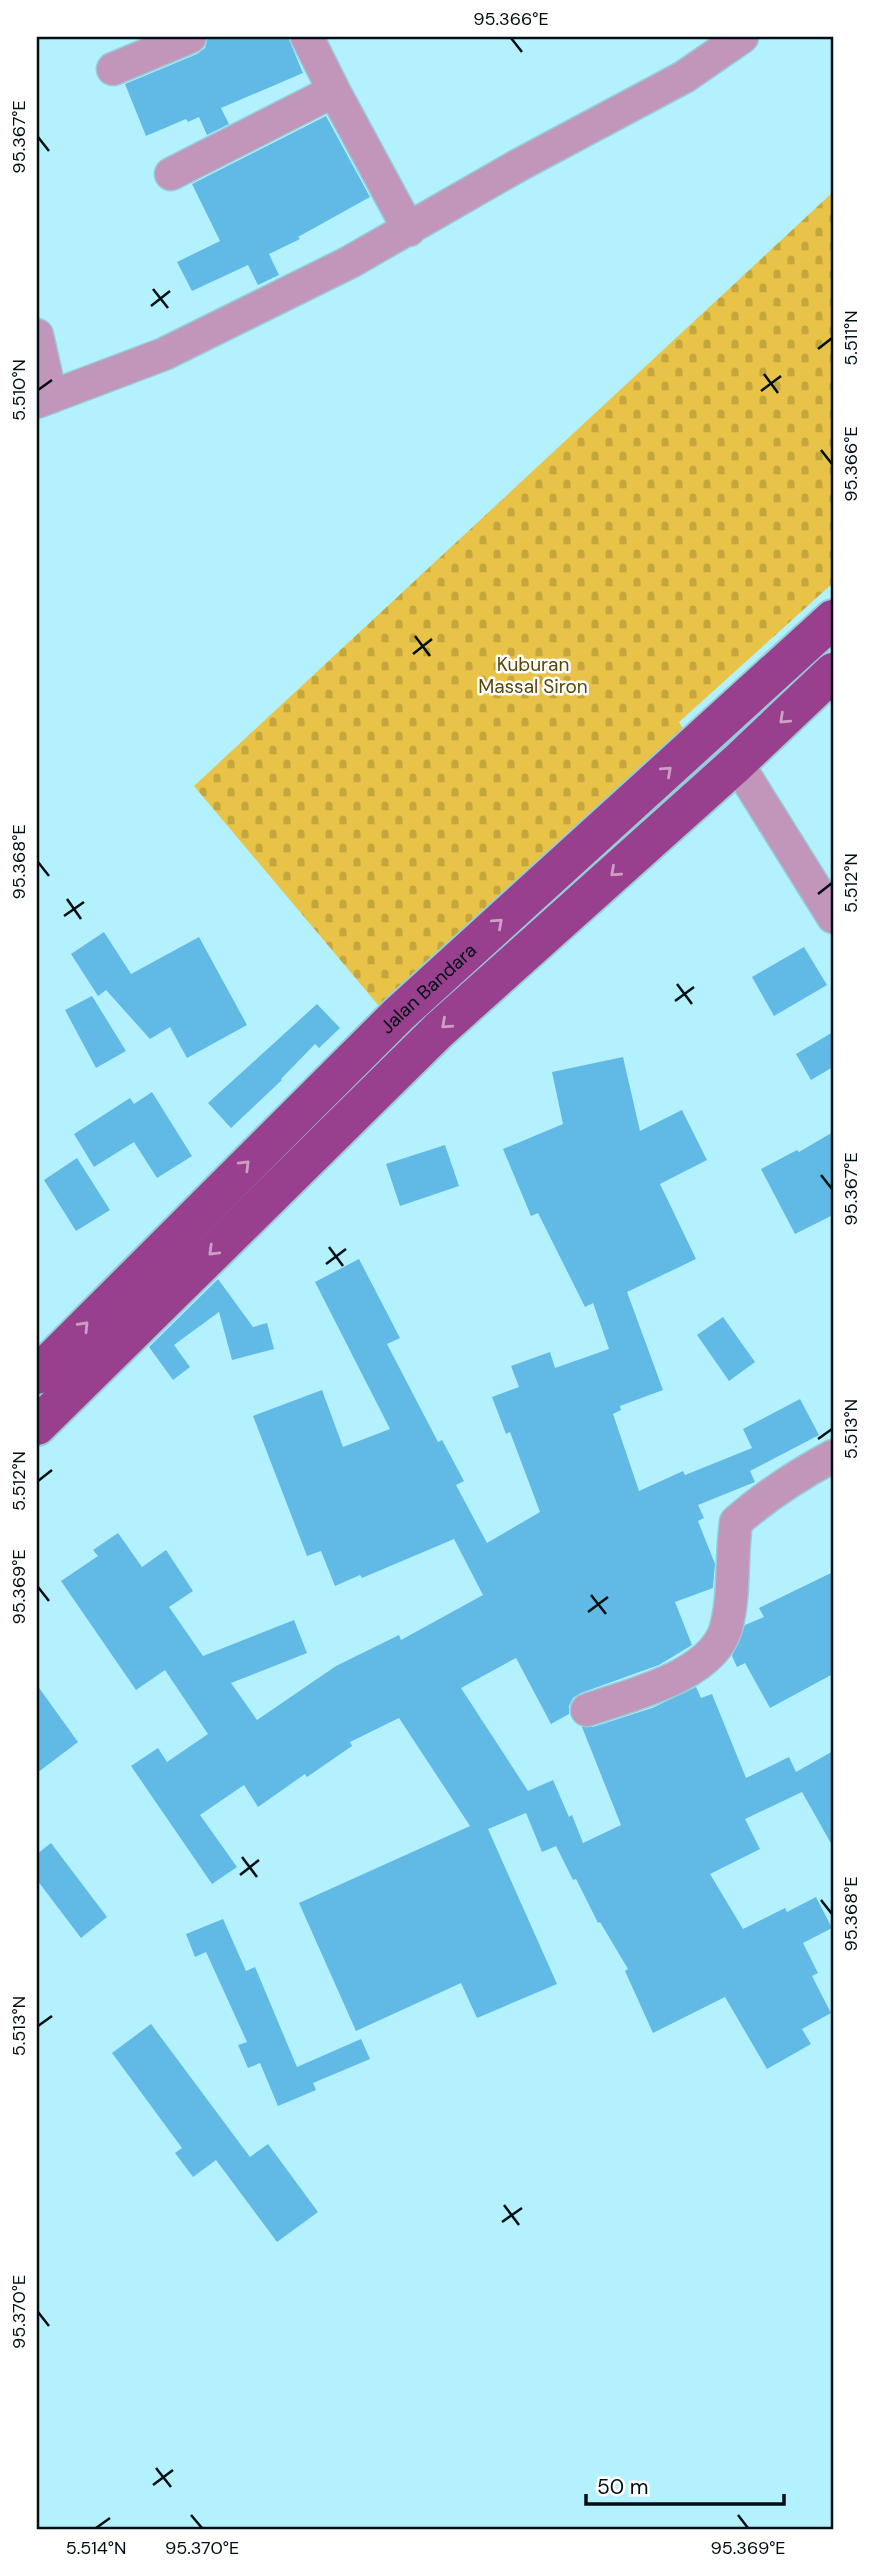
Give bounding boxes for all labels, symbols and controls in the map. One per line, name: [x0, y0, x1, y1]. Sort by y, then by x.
text: 95.366°E: [473, 7, 549, 31]
text: 95.367°E: [7, 100, 31, 174]
text: 5.511°N: [839, 310, 863, 366]
text: 5.510°N: [7, 359, 31, 421]
text: 95.366°E: [839, 426, 863, 502]
park label: Kuburan Massal Siron: [478, 652, 588, 699]
one-way arrow: [779, 711, 792, 724]
one-way arrow: [659, 766, 672, 779]
text: 95.368°E: [7, 824, 31, 900]
text: 5.512°N: [839, 853, 863, 913]
one-way arrow: [610, 864, 623, 876]
one-way arrow: [490, 919, 503, 932]
street label: Jalan Bandara: [374, 938, 482, 1039]
one-way arrow: [441, 1016, 454, 1028]
text: 95.367°E: [839, 1152, 863, 1226]
one-way arrow: [237, 1161, 250, 1174]
one-way arrow: [208, 1243, 221, 1256]
one-way arrow: [76, 1321, 89, 1334]
text: 5.513°N: [839, 1399, 863, 1459]
text: 5.512°N: [7, 1451, 31, 1511]
text: 95.369°E: [7, 1549, 31, 1625]
text: 95.368°E: [839, 1876, 863, 1952]
text: 5.513°N: [7, 1996, 31, 2056]
text: 95.370°E: [7, 2275, 31, 2349]
scale bar: [586, 2462, 784, 2506]
text: 50 m: [597, 2473, 648, 2501]
text: 5.514°N: [66, 2536, 126, 2560]
text: 95.370°E: [165, 2536, 239, 2560]
text: 95.369°E: [710, 2536, 786, 2560]

